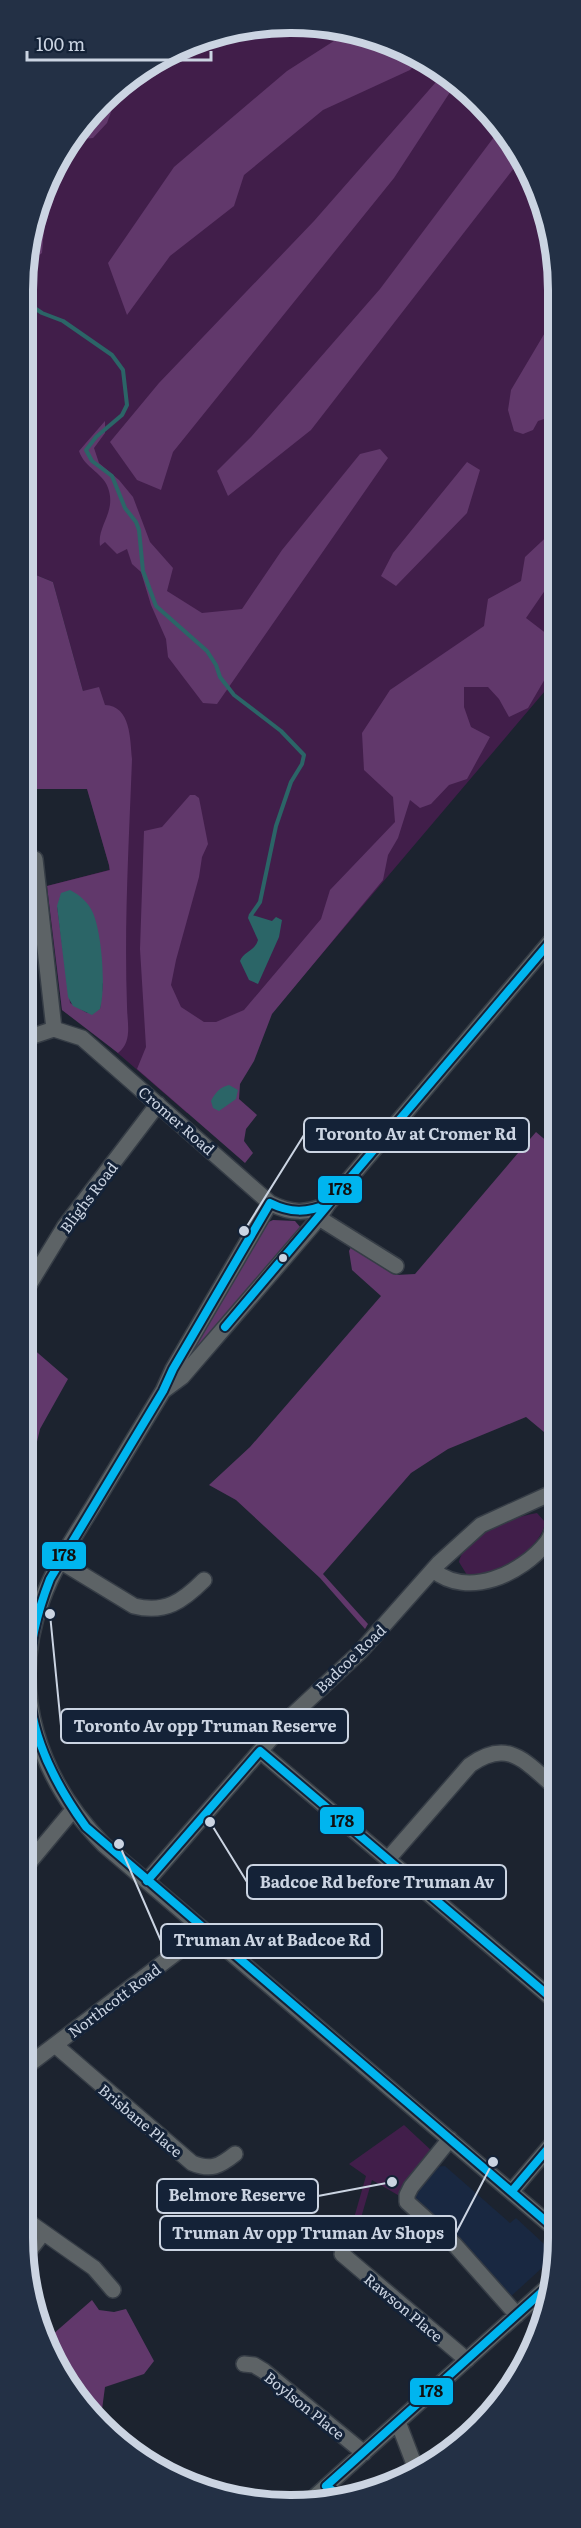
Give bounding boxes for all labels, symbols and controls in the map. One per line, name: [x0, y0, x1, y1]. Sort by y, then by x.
scale bar: [27, 24, 212, 62]
text: 100 m: [36, 30, 85, 57]
street label: Cromer Road: [134, 1080, 220, 1160]
callout: Toronto Av at Cromer Rd: [304, 1118, 529, 1152]
text: Toronto Av at Cromer Rd: [315, 1121, 517, 1145]
street label: Blighs Road: [54, 1156, 122, 1238]
line badge: 178: [317, 1175, 363, 1204]
text: 178: [328, 1176, 353, 1200]
unlabelled marker: [277, 1252, 289, 1264]
line badge: 178: [41, 1541, 87, 1570]
text: 178: [52, 1542, 77, 1566]
street label: Badcoe Road: [310, 1618, 390, 1698]
callout: Toronto Av opp Truman Reserve: [61, 1709, 348, 1743]
text: Toronto Av opp Truman Reserve: [74, 1713, 336, 1737]
line badge: 178: [319, 1806, 365, 1835]
text: 178: [330, 1808, 355, 1832]
callout: Badcoe Rd before Truman Av: [247, 1865, 506, 1899]
text: Badcoe Rd before Truman Av: [260, 1869, 494, 1893]
callout: Truman Av at Badcoe Rd: [161, 1924, 382, 1958]
text: Truman Av at Badcoe Rd: [173, 1927, 371, 1951]
street label: Northcott Road: [63, 1957, 165, 2043]
street label: Brisbane Place: [94, 2078, 188, 2162]
callout: Belmore Reserve: [157, 2179, 318, 2213]
text: Belmore Reserve: [169, 2182, 305, 2206]
callout: Truman Av opp Truman Av Shops: [160, 2216, 456, 2250]
text: Truman Av opp Truman Av Shops: [172, 2220, 444, 2244]
street label: Rawson Place: [360, 2267, 449, 2347]
street label: Boylson Place: [260, 2365, 350, 2445]
line badge: 178: [409, 2377, 454, 2406]
text: 178: [419, 2378, 444, 2402]

